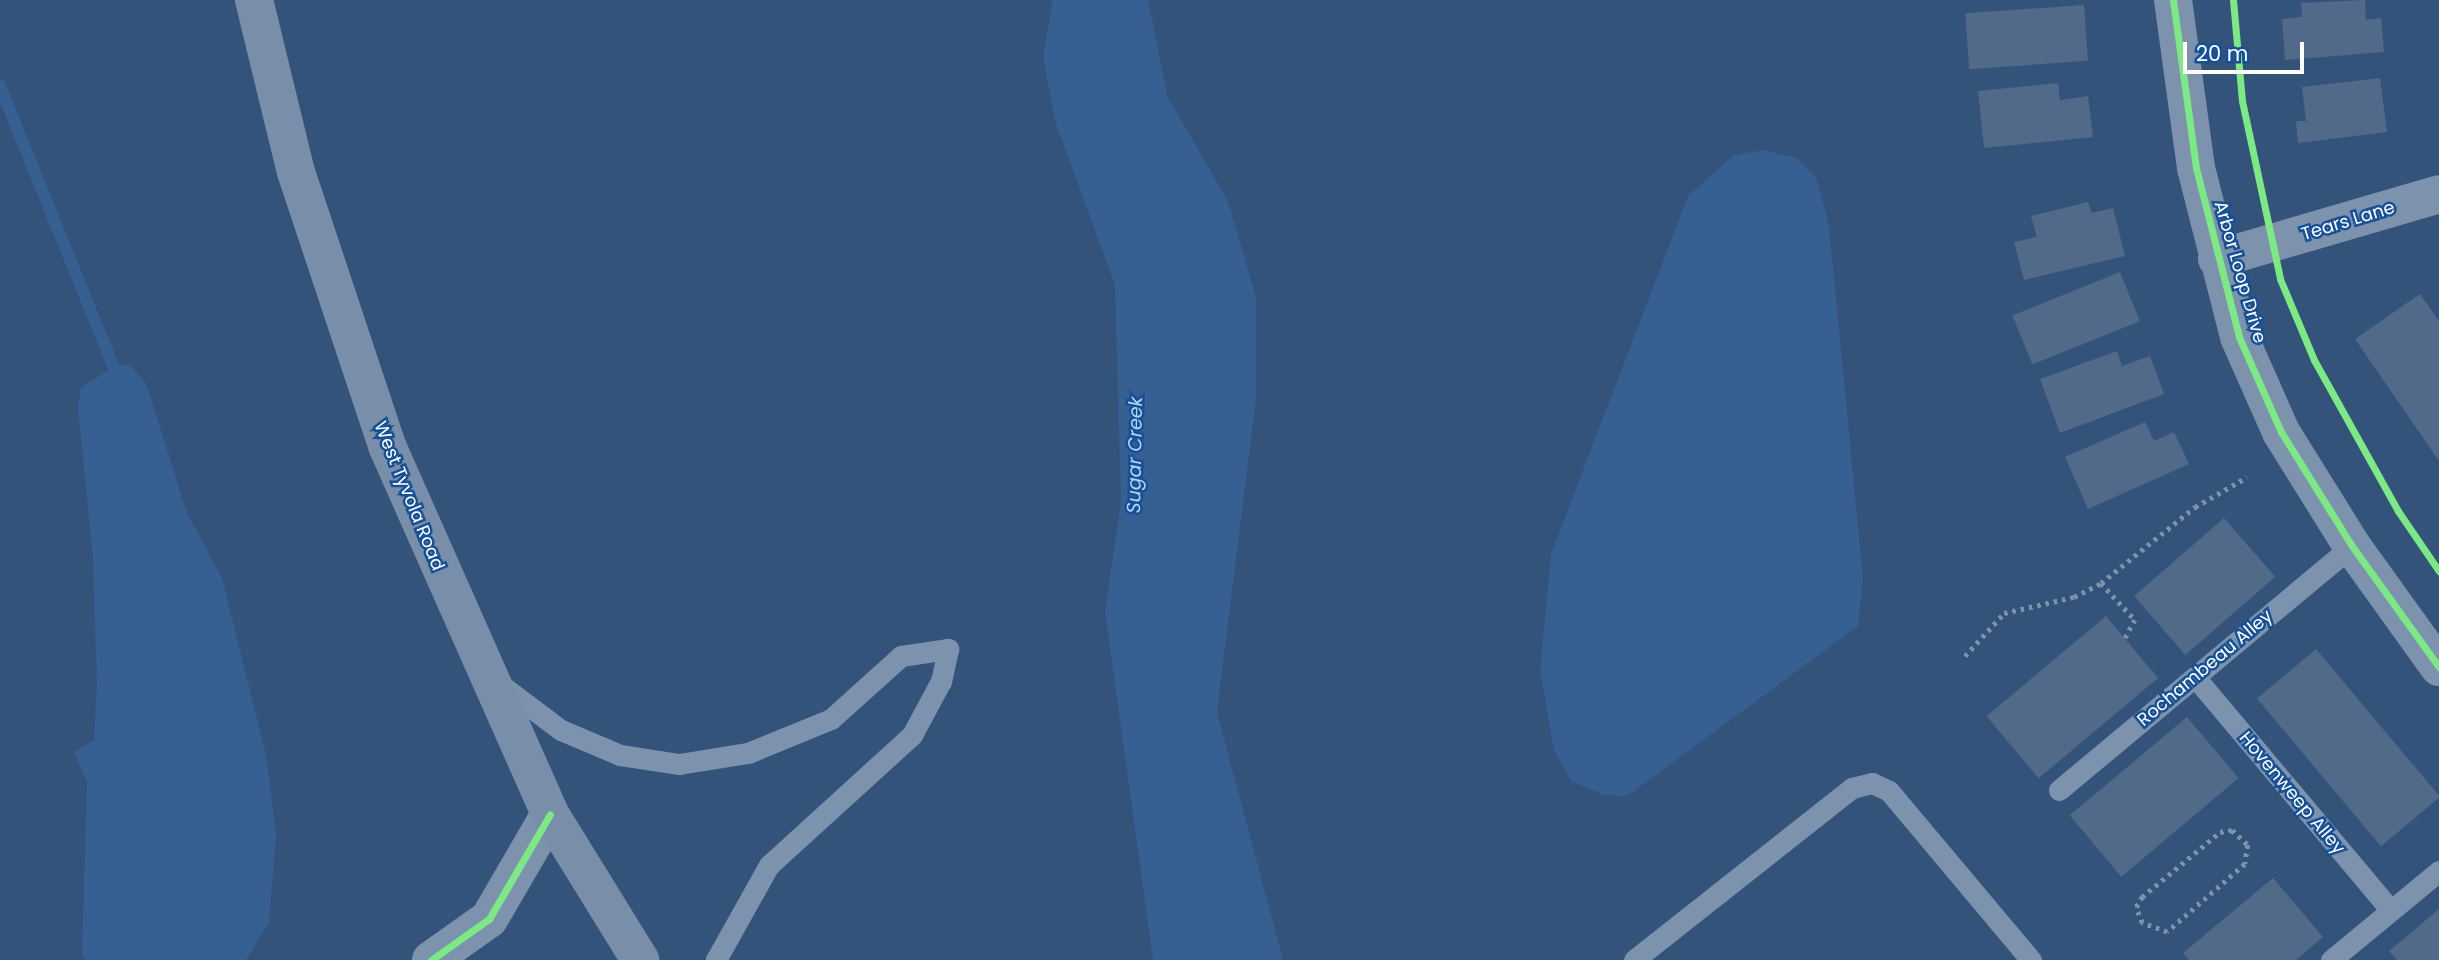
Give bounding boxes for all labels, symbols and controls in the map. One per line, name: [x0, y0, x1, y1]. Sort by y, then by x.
scale bar: [2187, 28, 2308, 72]
text: 20 m: [2196, 39, 2249, 68]
street label: Tears Lane: [2299, 197, 2397, 245]
street label: Arbor Loop Drive: [2209, 198, 2271, 346]
water label: Sugar Creek: [1123, 396, 1147, 514]
street label: West Tyvola Road: [369, 418, 449, 574]
street label: Rochambeau Alley: [2133, 605, 2277, 731]
street label: Hovenweep Alley: [2235, 727, 2349, 859]

